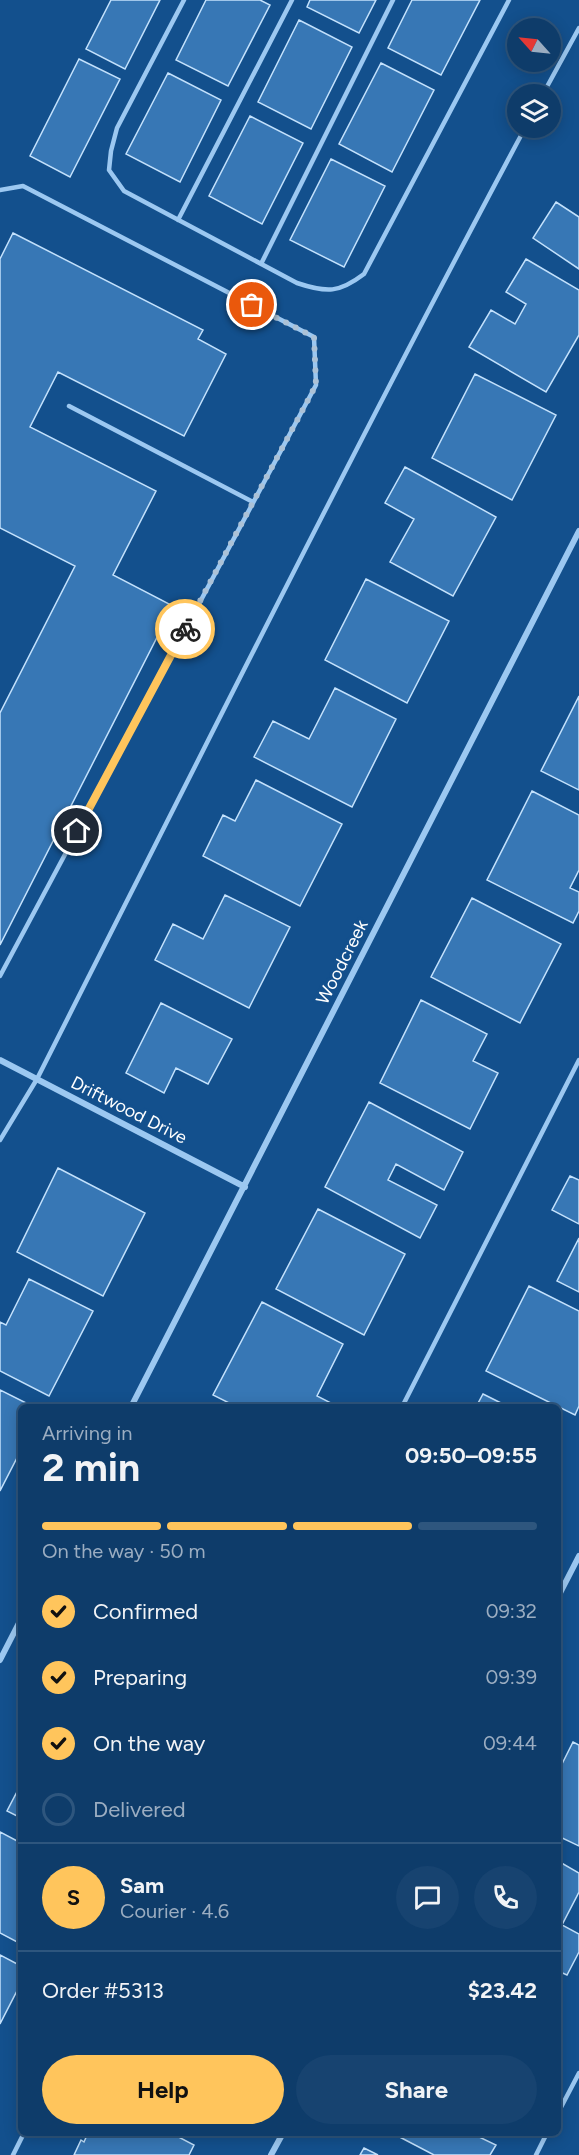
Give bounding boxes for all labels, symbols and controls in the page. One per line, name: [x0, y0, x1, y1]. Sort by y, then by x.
north arrow: [507, 18, 561, 72]
map controls: [507, 18, 561, 138]
button: layers: [507, 84, 561, 138]
pin: [226, 279, 277, 330]
icon: bag: [235, 288, 268, 321]
courier: [155, 599, 215, 659]
icon: bike: [169, 613, 202, 646]
pin: [51, 805, 102, 856]
icon: home: [60, 814, 93, 847]
street label: Woodcreek: [311, 916, 373, 1008]
street label: Driftwood Drive: [67, 1071, 191, 1149]
text: Arriving in: [42, 1421, 132, 1445]
text: 09:50–09:55: [405, 1442, 537, 1469]
text: 2 min: [42, 1444, 140, 1491]
text: On the way · 50 m: [42, 1539, 205, 1563]
icon: check: [42, 1595, 75, 1628]
text: Confirmed: [93, 1598, 198, 1625]
text: 09:32: [486, 1599, 537, 1623]
icon: check: [42, 1661, 75, 1694]
text: Preparing: [93, 1664, 187, 1691]
text: 09:39: [486, 1665, 537, 1689]
icon: check: [42, 1727, 75, 1760]
text: On the way: [93, 1730, 205, 1757]
text: 09:44: [483, 1731, 537, 1755]
text: Delivered: [93, 1796, 186, 1823]
button: chat: [396, 1866, 459, 1929]
button: phone: [474, 1866, 537, 1929]
text: Sam: [120, 1872, 164, 1899]
text: S: [67, 1884, 80, 1911]
text: Courier · 4.6: [120, 1899, 229, 1923]
text: Order #5313: [42, 1977, 164, 2004]
text: $23.42: [468, 1977, 537, 2004]
button: Help: [42, 2055, 284, 2124]
button: Share: [296, 2055, 537, 2124]

